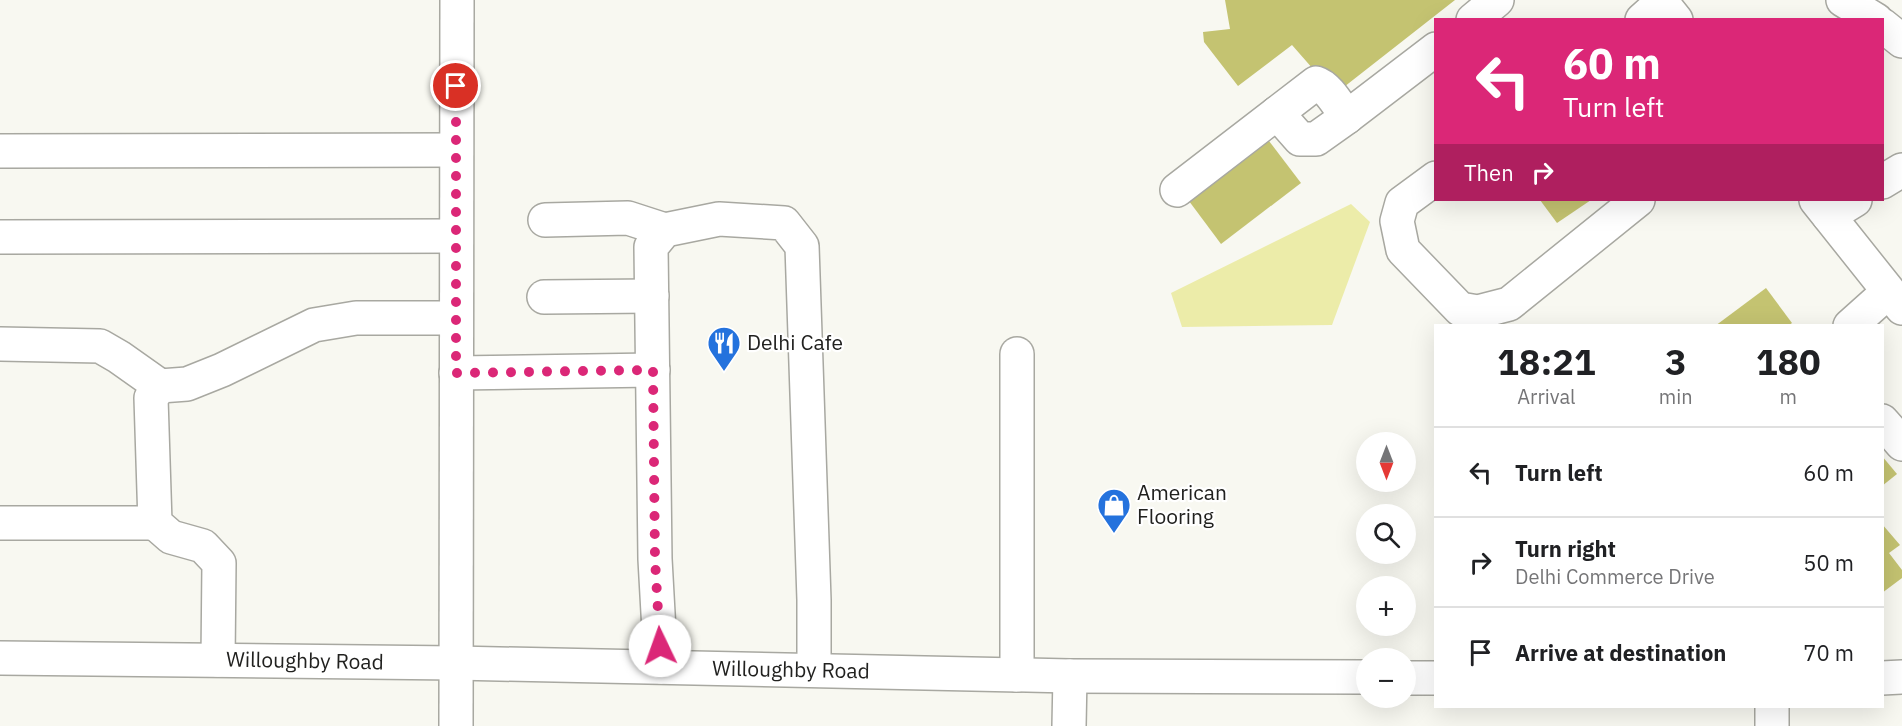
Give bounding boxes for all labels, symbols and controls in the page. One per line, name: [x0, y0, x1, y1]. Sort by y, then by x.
text: 60 m: [1563, 36, 1661, 91]
icon: left: [1464, 42, 1542, 120]
pin: [430, 60, 481, 111]
icon: arrive: [439, 69, 472, 102]
text: Turn left: [1563, 89, 1664, 124]
icon: right: [1526, 156, 1559, 189]
text: Then: [1464, 158, 1514, 187]
restaurant icon: Delhi Cafe: [706, 325, 742, 372]
place label: Delhi Cafe: [747, 328, 843, 356]
text: 18:21: [1497, 338, 1596, 385]
text: 3: [1665, 338, 1687, 385]
text: 180: [1756, 338, 1821, 385]
text: Arrival: [1517, 383, 1576, 410]
text: min: [1659, 383, 1693, 410]
text: m: [1780, 383, 1797, 410]
north arrow: [1356, 432, 1416, 492]
map controls: [1356, 432, 1416, 708]
icon: left: [1464, 456, 1497, 489]
text: Turn left: [1515, 458, 1603, 487]
text: 60 m: [1803, 458, 1854, 487]
place label: American Flooring: [1137, 478, 1227, 530]
shop icon: American Flooring: [1096, 487, 1132, 534]
button: search: [1356, 504, 1416, 564]
text: Turn right: [1515, 534, 1616, 563]
icon: right: [1464, 546, 1497, 579]
text: 50 m: [1803, 548, 1854, 577]
text: Delhi Commerce Drive: [1515, 563, 1715, 590]
button: +: [1356, 576, 1416, 636]
position arrow: [628, 614, 692, 678]
icon: arrive: [1464, 636, 1497, 669]
text: Arrive at destination: [1515, 638, 1726, 667]
text: 70 m: [1803, 638, 1854, 667]
street label: Willoughby Road: [226, 645, 384, 675]
button: −: [1356, 648, 1416, 708]
street label: Willoughby Road: [712, 654, 870, 684]

